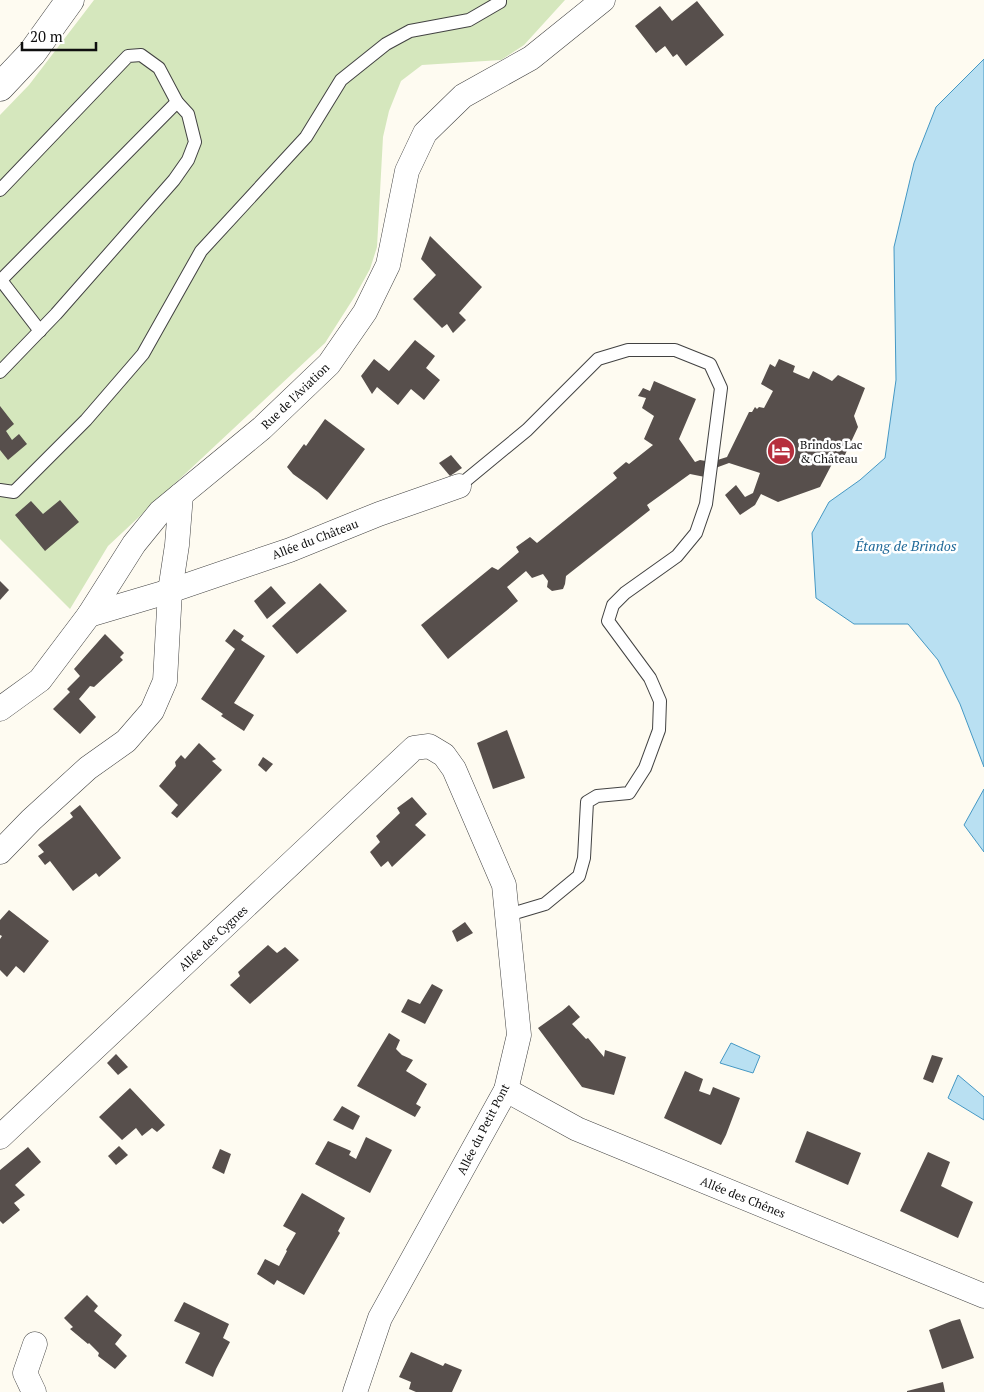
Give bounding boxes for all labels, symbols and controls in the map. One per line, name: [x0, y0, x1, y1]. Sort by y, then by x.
scale bar: [22, 20, 96, 52]
text: 20 m: [30, 26, 63, 46]
street label: Rue de l'Aviation: [258, 360, 332, 432]
hotel icon: Brindos Lac & Château: [766, 436, 796, 466]
place label: Brindos Lac & Château: [800, 437, 863, 466]
street label: Allée du Château: [270, 516, 360, 562]
water label: Étang de Brindos: [854, 536, 957, 555]
street label: Allée des Cygnes: [175, 902, 251, 974]
street label: Allée du Petit Pont: [454, 1081, 513, 1177]
street label: Allée des Chênes: [698, 1173, 788, 1221]

